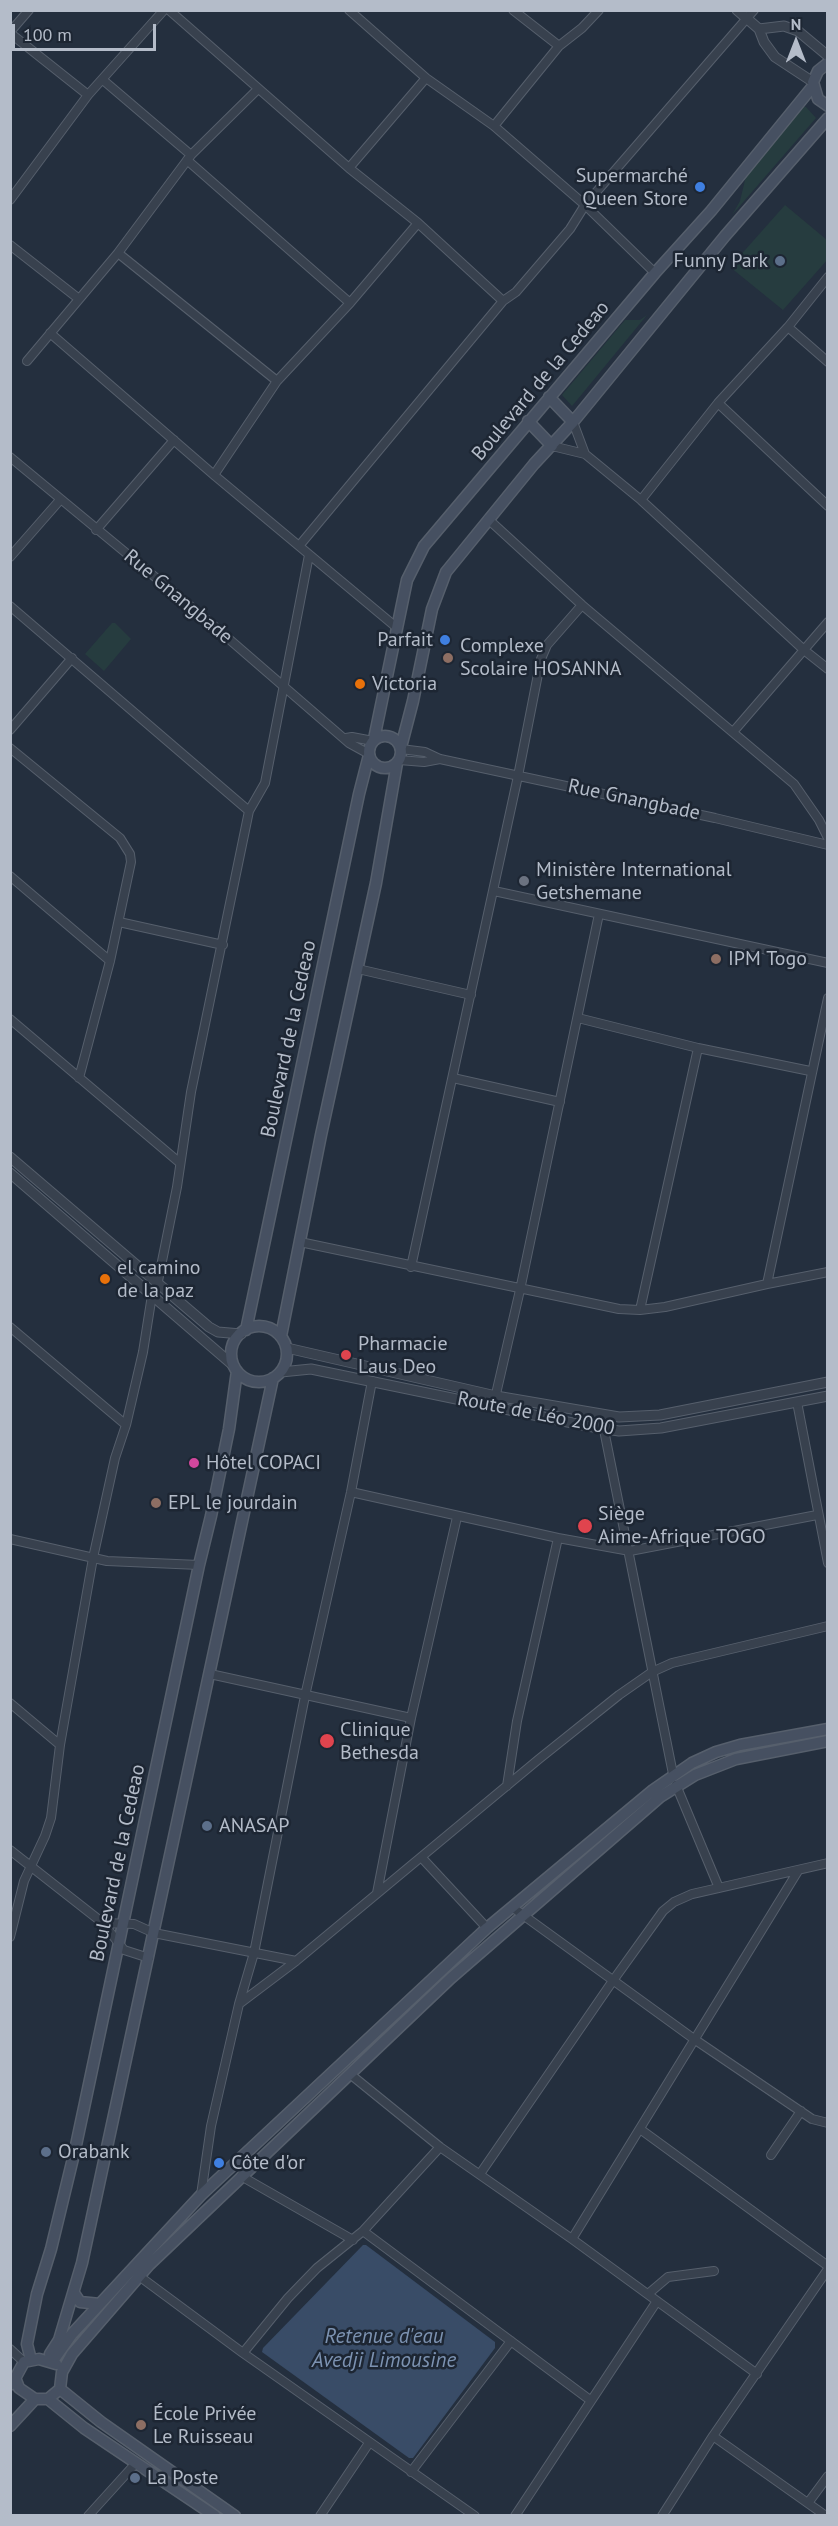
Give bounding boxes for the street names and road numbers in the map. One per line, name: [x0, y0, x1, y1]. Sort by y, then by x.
street label: Boulevard de la Cedeao: [467, 296, 615, 466]
street label: Rue Gnangbade: [119, 545, 237, 649]
street label: Rue Gnangbade: [566, 774, 702, 826]
street label: Boulevard de la Cedeao: [256, 938, 322, 1140]
street label: Route de Léo 2000: [455, 1387, 617, 1441]
street label: Boulevard de la Cedeao: [85, 1762, 151, 1964]

